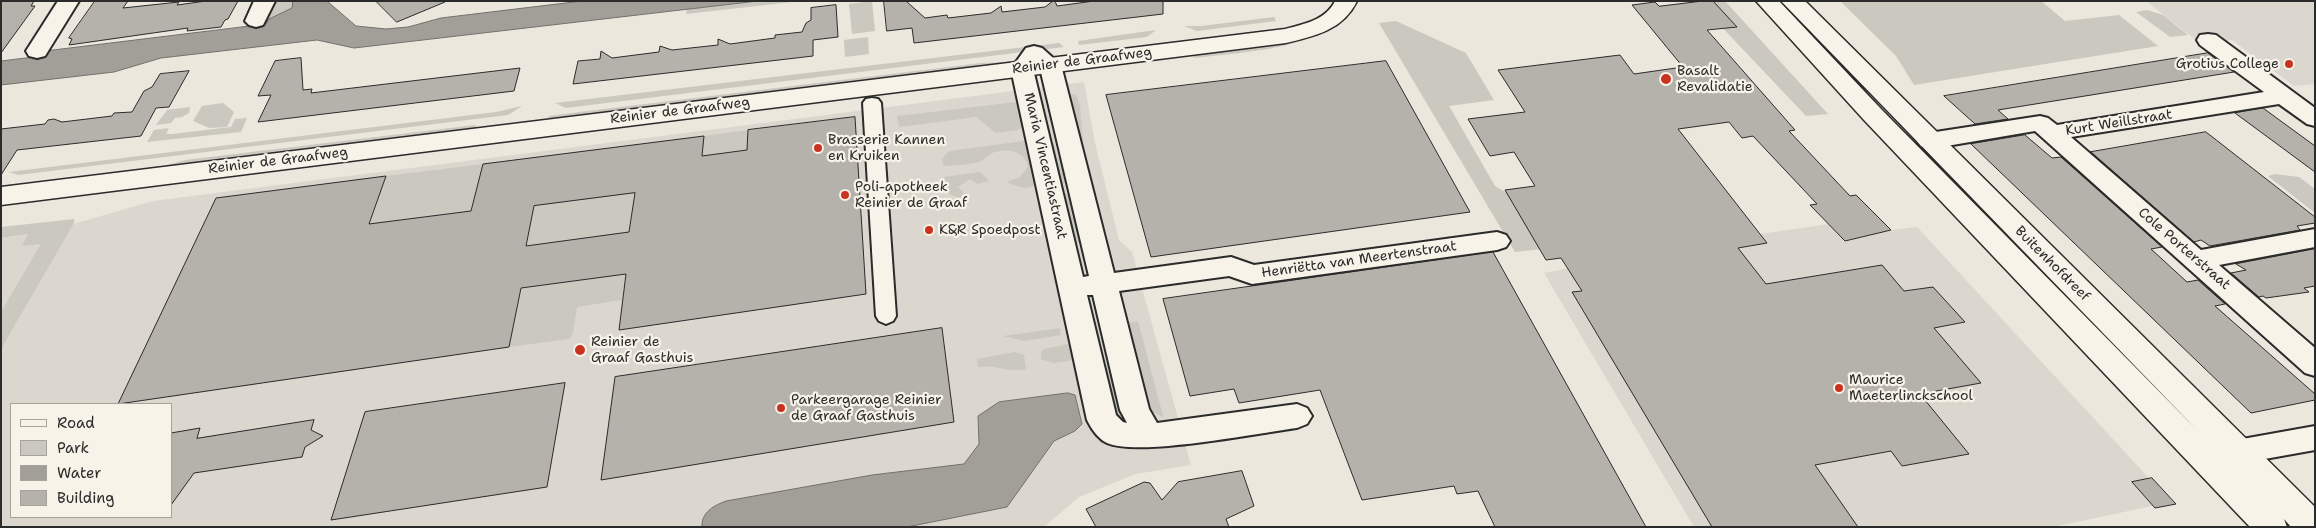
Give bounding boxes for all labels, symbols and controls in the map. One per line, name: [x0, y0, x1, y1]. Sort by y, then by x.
street label: Reinier de Graafweg: [1011, 44, 1153, 78]
place label: Grotius College: [2176, 56, 2279, 72]
marker: Grotius College: [2283, 58, 2295, 70]
place label: Basalt Revalidatie: [1677, 63, 1753, 95]
marker: Basalt Revalidatie: [1659, 72, 1673, 86]
street label: Maria Vincentiastraat: [1020, 91, 1070, 241]
street label: Reinier de Graafweg: [609, 94, 751, 128]
street label: Kurt Weillstraat: [2064, 106, 2174, 140]
place label: Brasserie Kannen en Kruiken: [828, 132, 945, 164]
marker: Brasserie Kannen en Kruiken: [812, 142, 824, 154]
street label: Reinier de Graafweg: [207, 144, 349, 178]
place label: Poli-apotheek Reinier de Graaf: [855, 179, 967, 212]
marker: Poli-apotheek Reinier de Graaf: [839, 189, 851, 201]
street label: Cole Porterstraat: [2134, 204, 2234, 294]
place label: K&R Spoedpost: [939, 222, 1041, 238]
street label: Buitenhofdreef: [2011, 223, 2093, 305]
marker: K&R Spoedpost: [923, 224, 935, 236]
street label: Henriëtta van Meertenstraat: [1260, 238, 1458, 282]
place label: Reinier de Graaf Gasthuis: [591, 334, 693, 367]
marker: Reinier de Graaf Gasthuis: [573, 343, 587, 357]
place label: Maurice Maeterlinckschool: [1849, 372, 1973, 404]
marker: Maurice Maeterlinckschool: [1833, 382, 1845, 394]
place label: Parkeergarage Reinier de Graaf Gasthuis: [791, 392, 942, 424]
marker: Parkeergarage Reinier de Graaf Gasthuis: [775, 402, 787, 414]
legend: [10, 403, 172, 518]
text: Road: [57, 413, 95, 433]
text: Park: [57, 438, 89, 458]
text: Water: [57, 463, 101, 483]
text: Building: [57, 488, 114, 508]

